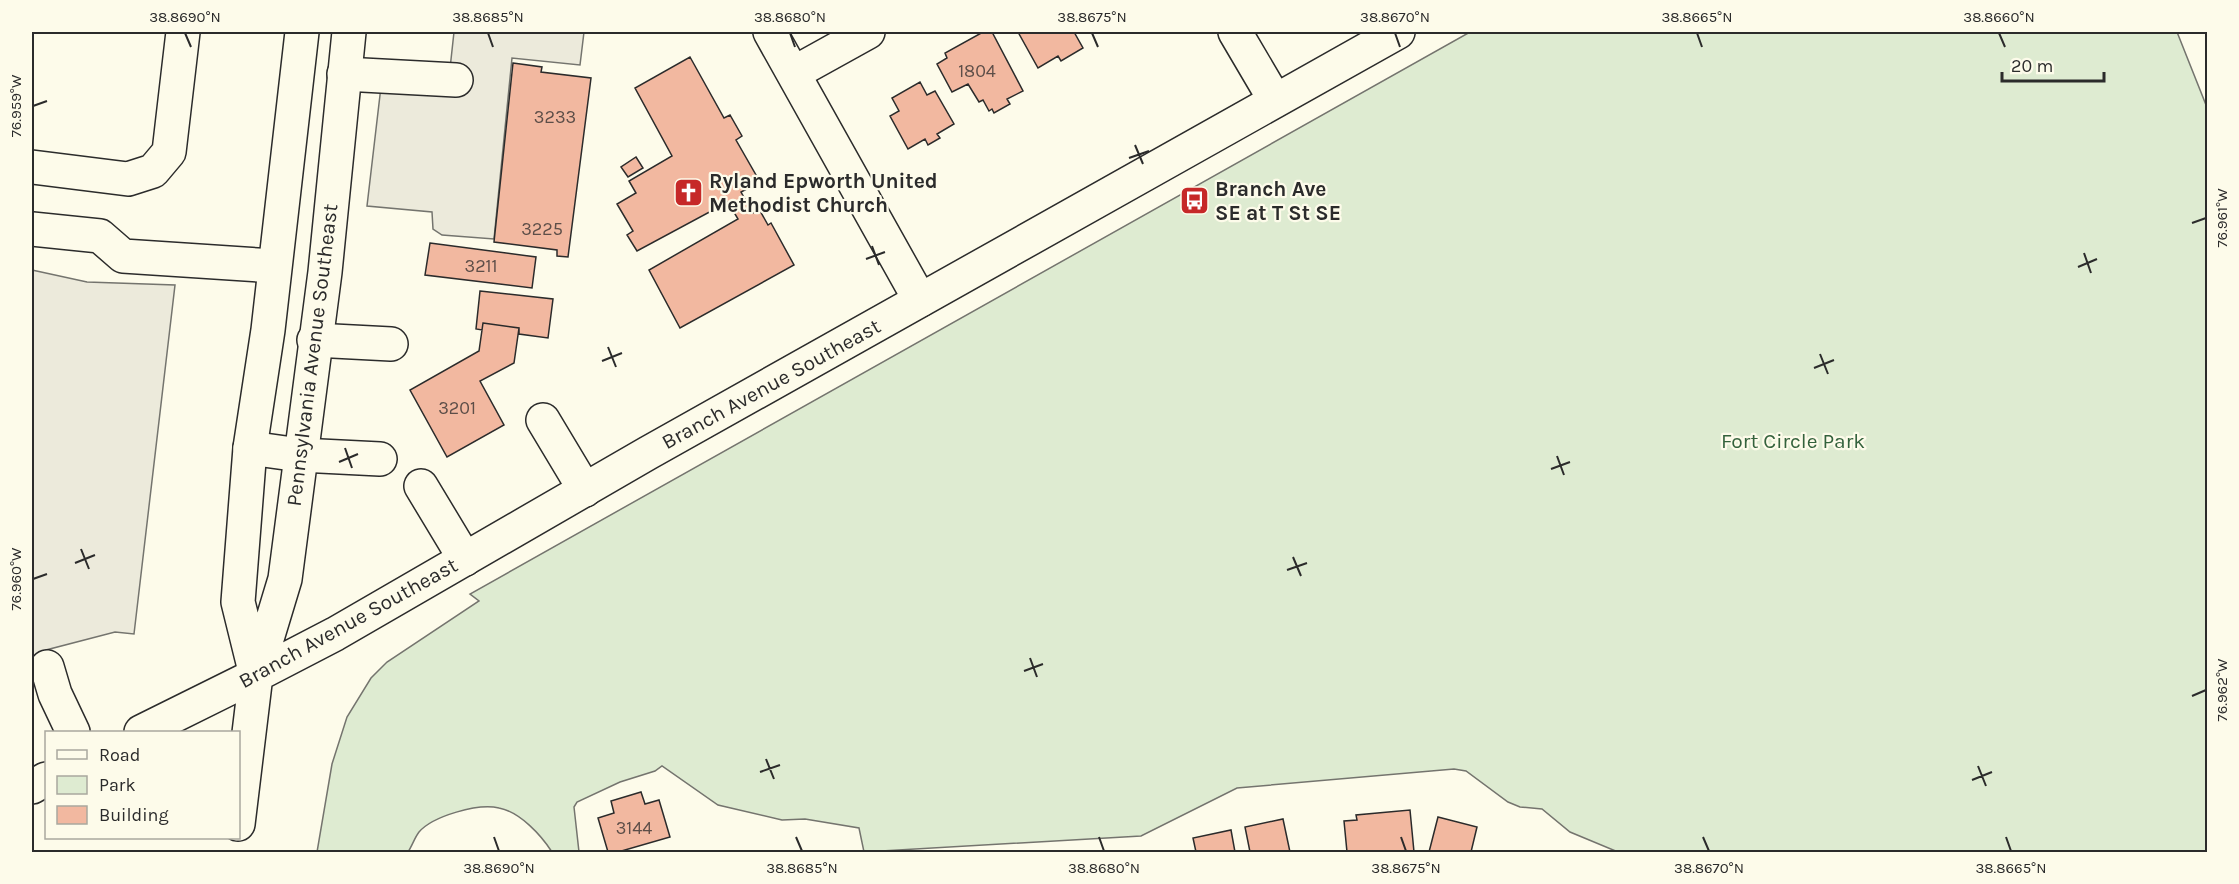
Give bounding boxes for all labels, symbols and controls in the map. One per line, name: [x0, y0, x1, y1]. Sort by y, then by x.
text: 38.8690°N: [149, 8, 221, 26]
text: 38.8685°N: [452, 8, 524, 26]
text: 38.8680°N: [754, 8, 826, 26]
text: 38.8675°N: [1057, 8, 1127, 26]
text: 38.8670°N: [1360, 8, 1430, 26]
text: 38.8665°N: [1662, 8, 1732, 26]
text: 38.8660°N: [1963, 8, 2035, 26]
scale bar: [2002, 45, 2104, 83]
text: 20 m: [2011, 55, 2053, 77]
house number: 1804: [958, 60, 996, 82]
text: 76.959°W: [7, 74, 25, 137]
house number: 3233: [534, 106, 576, 128]
place label: Ryland Epworth United Methodist Church: [709, 169, 938, 217]
church icon: Ryland Epworth United Methodist Church: [672, 177, 704, 209]
place label: Branch Ave SE at T St SE: [1215, 177, 1341, 225]
bus stop icon: Branch Ave SE at T St SE: [1178, 185, 1210, 217]
text: 76.961°W: [2213, 188, 2231, 248]
street label: Pennsylvania Avenue Southeast: [282, 202, 342, 508]
house number: 3225: [521, 218, 563, 240]
house number: 3211: [465, 255, 497, 277]
street label: Branch Avenue Southeast: [658, 314, 885, 454]
house number: 3201: [438, 397, 476, 419]
park label: Fort Circle Park: [1721, 429, 1865, 453]
text: 76.960°W: [7, 547, 25, 611]
street label: Branch Avenue Southeast: [235, 553, 462, 693]
text: 76.962°W: [2213, 658, 2231, 721]
legend: [45, 731, 240, 839]
text: Road: [99, 744, 140, 766]
text: Park: [99, 774, 136, 796]
text: Building: [99, 804, 169, 826]
house number: 3144: [616, 817, 652, 839]
text: 38.8690°N: [463, 859, 535, 877]
text: 38.8685°N: [766, 859, 838, 877]
text: 38.8680°N: [1068, 859, 1140, 877]
text: 38.8675°N: [1371, 859, 1441, 877]
text: 38.8670°N: [1674, 859, 1744, 877]
text: 38.8665°N: [1976, 859, 2046, 877]

